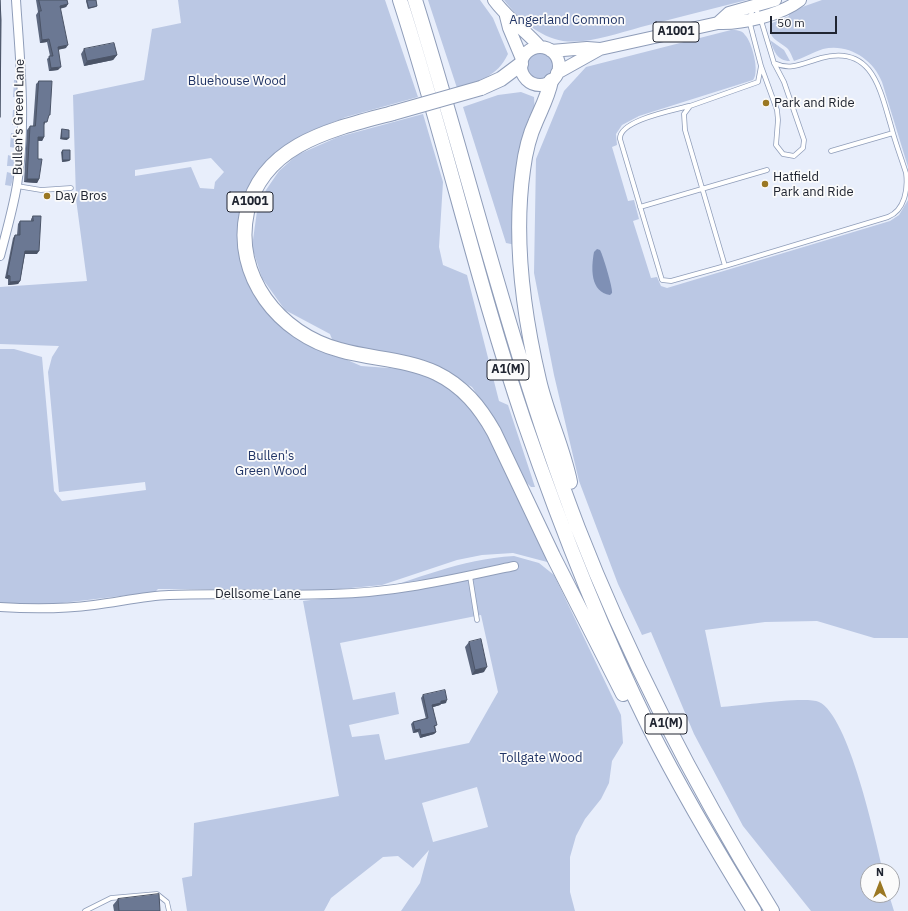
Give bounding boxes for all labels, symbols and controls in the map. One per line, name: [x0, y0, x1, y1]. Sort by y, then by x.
scale bar: [772, 8, 839, 34]
park label: Angerland Common: [509, 12, 625, 28]
text: 50 m: [777, 15, 805, 30]
road number: A1001: [653, 22, 699, 42]
street label: Bullen's Green Lane: [10, 59, 28, 175]
park label: Bluehouse Wood: [188, 73, 286, 89]
place label: Park and Ride: [774, 95, 855, 111]
marker: Park and Ride: [761, 98, 771, 108]
place label: Hatfield Park and Ride: [773, 169, 854, 200]
marker: Hatfield Park and Ride: [760, 179, 770, 189]
place label: Day Bros: [55, 188, 107, 204]
marker: Day Bros: [42, 191, 52, 201]
road number: A1001: [227, 192, 273, 212]
road number: A1(M): [487, 360, 529, 380]
park label: Bullen's Green Wood: [235, 448, 307, 479]
street label: Dellsome Lane: [215, 586, 301, 602]
road number: A1(M): [645, 714, 687, 734]
park label: Tollgate Wood: [500, 750, 582, 766]
north arrow: [860, 863, 900, 903]
text: N: [876, 865, 884, 879]

